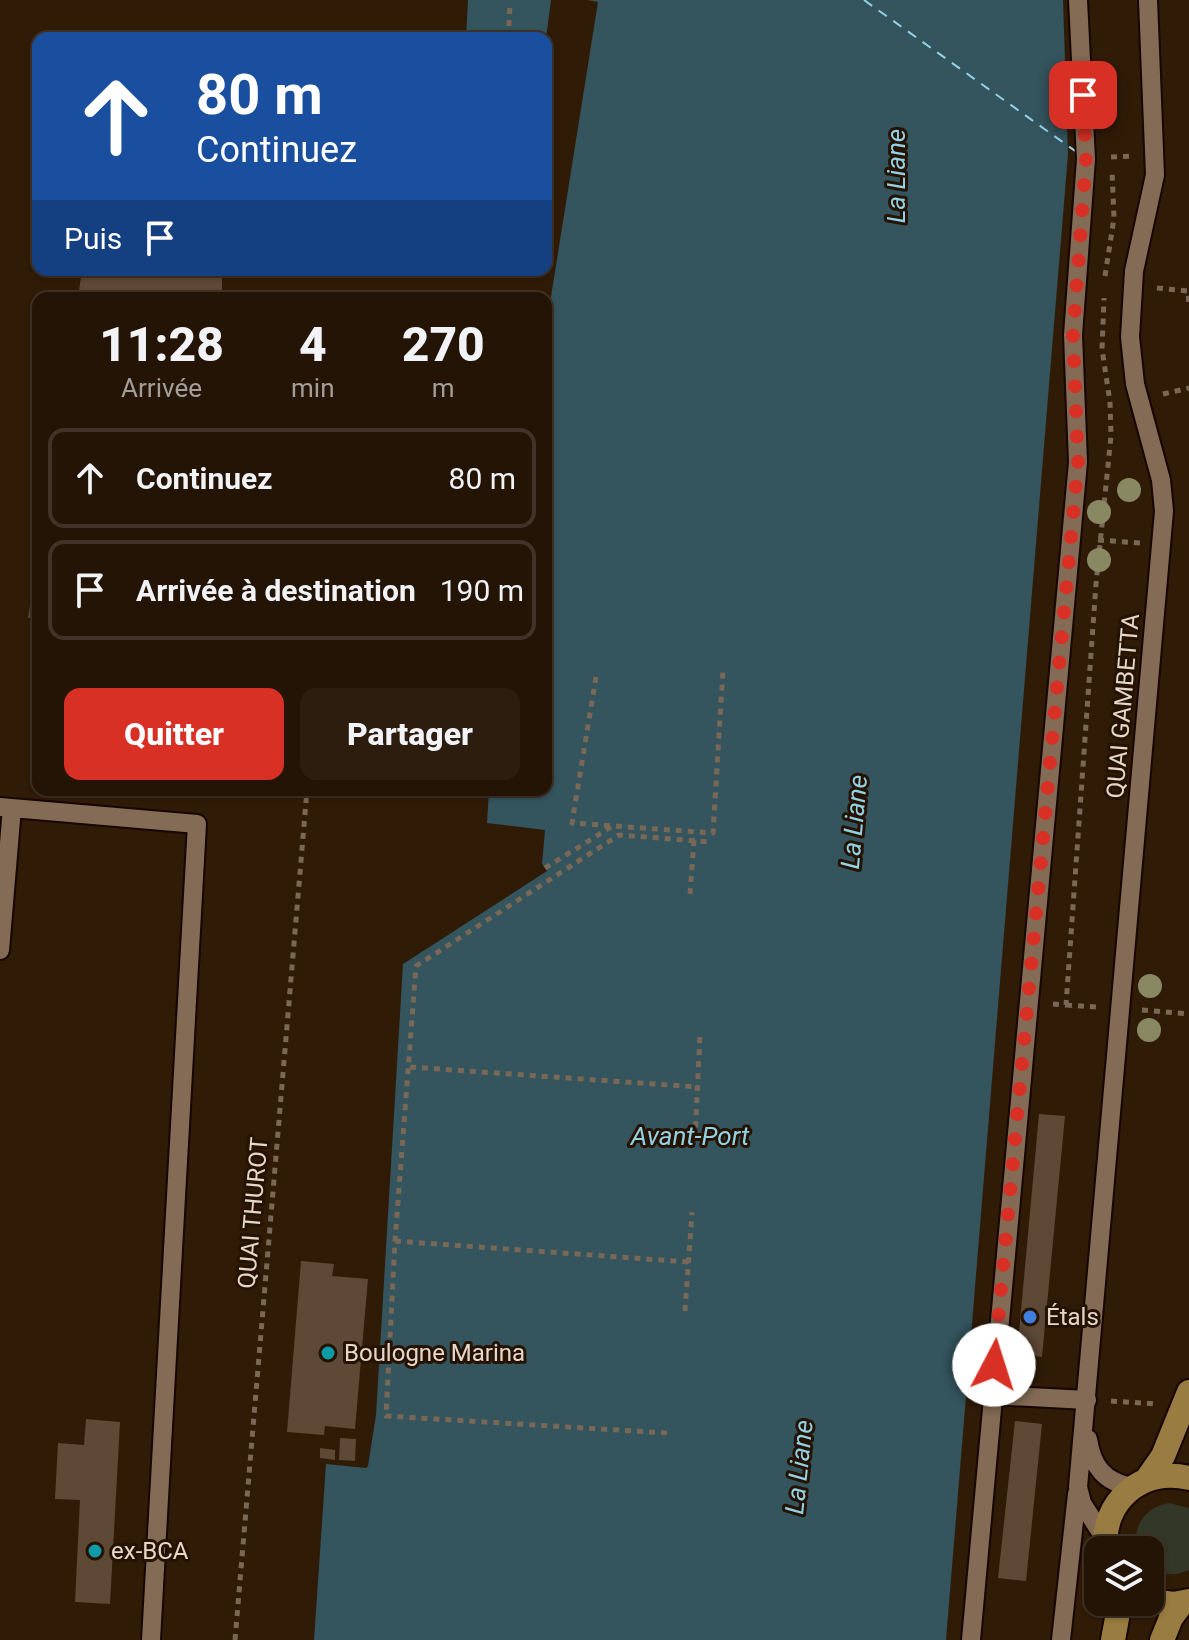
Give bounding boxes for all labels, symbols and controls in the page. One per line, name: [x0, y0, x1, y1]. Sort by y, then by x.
pin: [1049, 61, 1117, 129]
text: 80 m: [196, 62, 323, 128]
icon: ahead: [64, 64, 168, 168]
icon: arrive: [1061, 73, 1105, 117]
text: Continuez: [196, 129, 357, 171]
water label: La Liane: [881, 129, 911, 223]
icon: arrive: [138, 216, 182, 260]
text: Puis: [64, 221, 122, 256]
text: 11:28: [99, 316, 224, 373]
text: 4: [299, 316, 327, 373]
text: 270: [402, 316, 485, 373]
text: Arrivée: [121, 373, 202, 403]
text: min: [291, 373, 335, 403]
text: m: [432, 373, 455, 403]
icon: ahead: [68, 456, 112, 500]
text: Continuez: [136, 461, 273, 496]
text: 80 m: [449, 461, 516, 496]
icon: arrive: [68, 568, 112, 612]
text: Arrivée à destination: [136, 573, 416, 608]
text: 190 m: [440, 573, 524, 608]
street label: QUAI GAMBETTA: [1101, 612, 1145, 800]
button: Quitter: [64, 688, 284, 780]
button: Partager: [300, 688, 520, 780]
water label: La Liane: [835, 774, 873, 870]
water label: Avant-Port: [629, 1121, 750, 1151]
street label: QUAI THUROT: [232, 1136, 274, 1290]
place label: Étals: [1046, 1303, 1099, 1331]
marker: Étals: [1021, 1308, 1039, 1326]
position arrow: [952, 1323, 1036, 1407]
place label: Boulogne Marina: [344, 1339, 525, 1367]
marker: Boulogne Marina: [319, 1344, 337, 1362]
water label: La Liane: [779, 1418, 819, 1516]
map controls: [1084, 1536, 1164, 1616]
button: layers: [1084, 1536, 1164, 1616]
place label: ex-BCA: [111, 1537, 189, 1565]
marker: ex-BCA: [86, 1542, 104, 1560]

